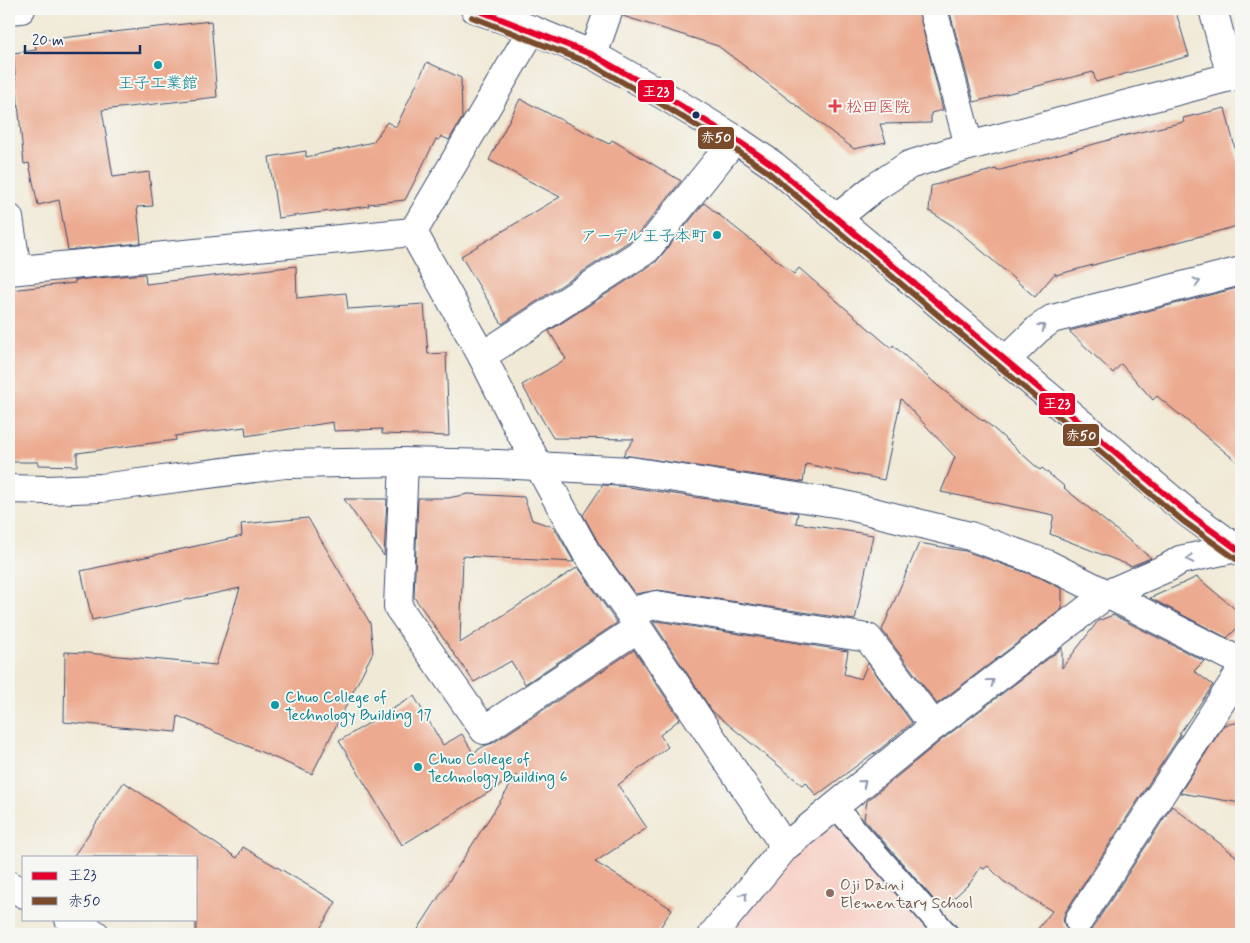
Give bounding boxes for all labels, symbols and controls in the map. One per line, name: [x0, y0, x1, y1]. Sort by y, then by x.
scale bar: [25, 22, 140, 54]
text: 20 m: [32, 31, 64, 51]
marker: 王子工業館: [152, 59, 164, 71]
place label: 王子工業館: [118, 73, 198, 94]
line badge: 王23: [637, 79, 675, 103]
text: 王23: [643, 83, 669, 101]
place label: 松田医院: [846, 97, 910, 118]
marker: 松田医院: [828, 99, 842, 113]
unlabelled marker: [691, 110, 701, 120]
line badge: 赤50: [697, 126, 735, 150]
text: 赤50: [701, 129, 731, 147]
place label: アーデル王子本町: [581, 226, 707, 247]
marker: アーデル王子本町: [711, 229, 723, 241]
one-way arrow: [1193, 277, 1202, 288]
one-way arrow: [1036, 324, 1046, 333]
line badge: 王23: [1038, 392, 1076, 416]
text: 王23: [1044, 395, 1070, 413]
line badge: 赤50: [1062, 423, 1100, 447]
text: 赤50: [1066, 427, 1096, 445]
one-way arrow: [1185, 553, 1194, 563]
one-way arrow: [985, 680, 994, 688]
place label: Chuo College of Technology Building 17: [285, 687, 432, 727]
marker: Chuo College of Technology Building 17: [269, 699, 281, 711]
place label: Chuo College of Technology Building 6: [428, 749, 568, 789]
marker: Chuo College of Technology Building 6: [412, 761, 424, 773]
one-way arrow: [858, 780, 867, 789]
legend: [22, 856, 198, 920]
text: 王23: [68, 866, 97, 886]
place label: Oji Daini Elementary School: [840, 875, 973, 914]
marker: Oji Daini Elementary School: [824, 887, 836, 899]
text: 赤50: [68, 892, 101, 912]
one-way arrow: [738, 893, 747, 902]

